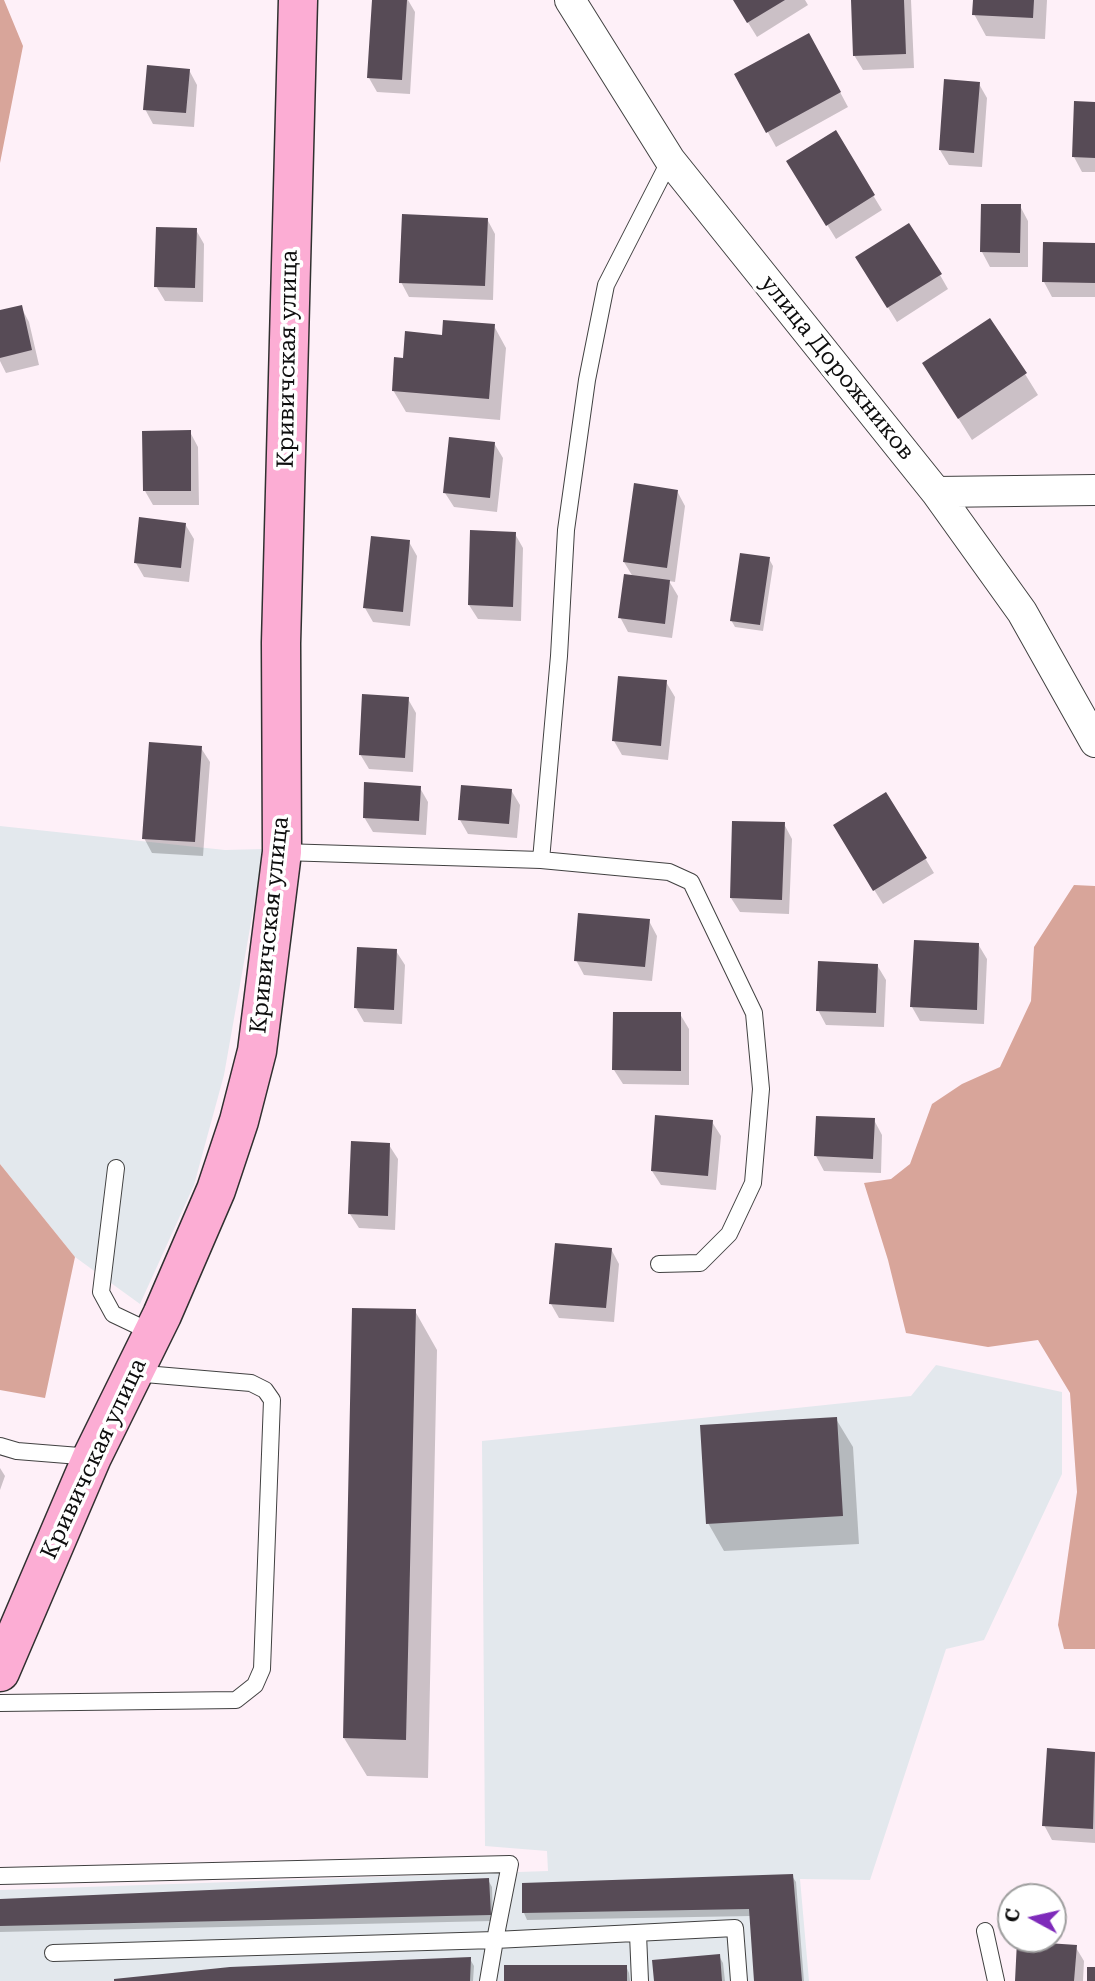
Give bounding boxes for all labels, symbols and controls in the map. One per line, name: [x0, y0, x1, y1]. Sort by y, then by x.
street label: Кривичская улица: [272, 250, 304, 468]
street label: улица Дорожников: [754, 270, 920, 466]
street label: Кривичская улица: [245, 815, 295, 1035]
street label: Кривичская улица: [35, 1354, 153, 1564]
north arrow: [997, 1883, 1067, 1953]
text: С: [1000, 1907, 1025, 1923]

